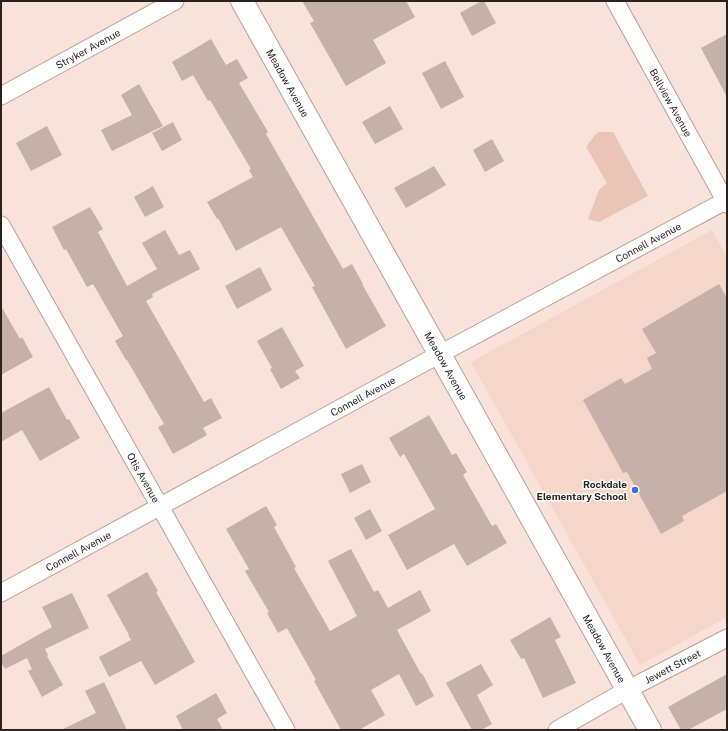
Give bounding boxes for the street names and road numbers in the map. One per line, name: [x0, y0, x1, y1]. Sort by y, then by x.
street label: Stryker Avenue: [54, 26, 122, 71]
street label: Meadow Avenue: [264, 47, 312, 119]
street label: Bellview Avenue: [647, 66, 695, 139]
street label: Connell Avenue: [613, 220, 683, 265]
street label: Meadow Avenue: [422, 330, 470, 402]
street label: Connell Avenue: [328, 373, 398, 419]
street label: Otis Avenue: [125, 450, 163, 505]
street label: Connell Avenue: [44, 528, 113, 574]
street label: Meadow Avenue: [581, 612, 628, 685]
street label: Jewett Street: [642, 647, 703, 686]

